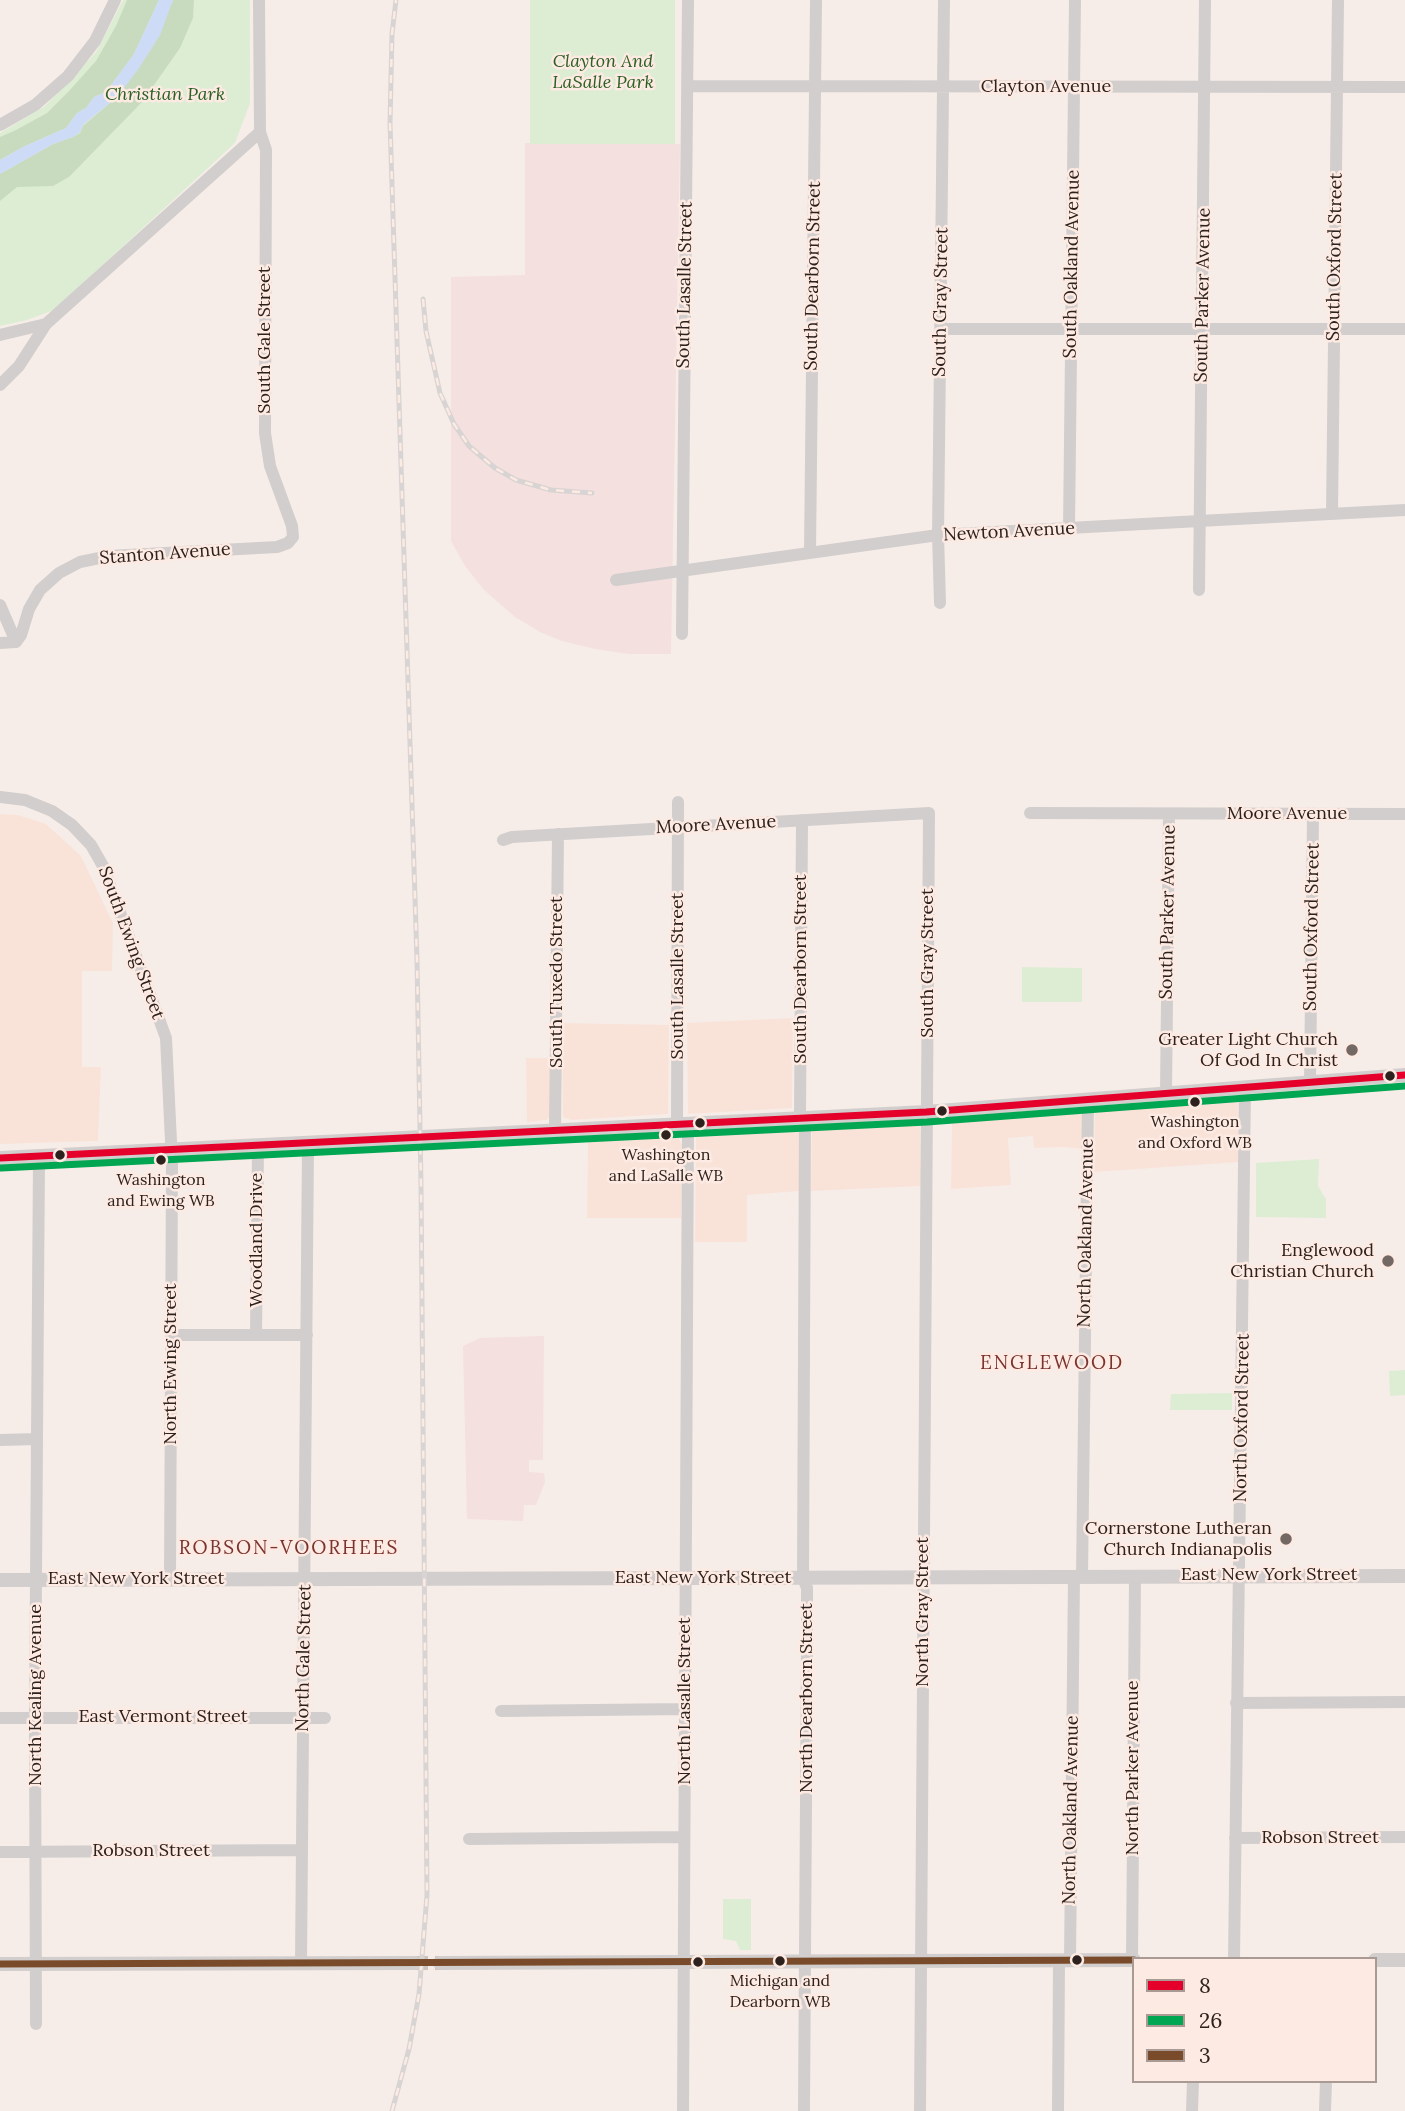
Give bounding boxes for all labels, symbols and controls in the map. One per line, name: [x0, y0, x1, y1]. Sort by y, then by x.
park label: Clayton And LaSalle Park: [552, 51, 654, 94]
street label: Clayton Avenue: [981, 76, 1111, 98]
park label: Christian Park: [105, 84, 225, 106]
street label: South Oakland Avenue: [1060, 169, 1084, 359]
street label: South Oxford Street: [1323, 173, 1347, 341]
street label: South Dearborn Street: [801, 181, 825, 371]
street label: South Lasalle Street: [673, 201, 697, 369]
street label: South Parker Avenue: [1191, 207, 1215, 383]
street label: South Gray Street: [929, 227, 953, 377]
street label: South Gale Street: [254, 266, 276, 414]
street label: Newton Avenue: [943, 518, 1075, 546]
street label: Stanton Avenue: [99, 539, 231, 569]
street label: Moore Avenue: [1227, 803, 1347, 825]
street label: Moore Avenue: [655, 811, 777, 839]
street label: South Parker Avenue: [1156, 824, 1180, 1000]
street label: South Oxford Street: [1300, 843, 1324, 1011]
street label: South Ewing Street: [93, 864, 169, 1022]
street label: South Dearborn Street: [790, 874, 812, 1064]
street label: South Gray Street: [917, 888, 939, 1038]
street label: South Lasalle Street: [667, 893, 689, 1059]
street label: South Tuxedo Street: [546, 896, 568, 1068]
place label: Greater Light Church Of God In Christ: [1158, 1029, 1338, 1072]
marker: Greater Light Church Of God In Christ: [1344, 1042, 1360, 1058]
unlabelled marker: [1383, 1069, 1397, 1083]
marker: Washington and Oxford WB: [1188, 1095, 1202, 1109]
unlabelled marker: [935, 1104, 949, 1118]
place label: Washington and Oxford WB: [1138, 1112, 1252, 1150]
unlabelled marker: [693, 1116, 707, 1130]
marker: Washington and LaSalle WB: [659, 1128, 673, 1142]
street label: North Oakland Avenue: [1074, 1138, 1098, 1328]
place label: Washington and LaSalle WB: [609, 1145, 723, 1183]
unlabelled marker: [53, 1148, 67, 1162]
marker: Washington and Ewing WB: [154, 1153, 168, 1167]
place label: Washington and Ewing WB: [107, 1170, 215, 1208]
street label: Woodland Drive: [246, 1173, 268, 1307]
place label: Englewood Christian Church: [1230, 1240, 1374, 1282]
marker: Englewood Christian Church: [1380, 1253, 1396, 1269]
street label: North Ewing Street: [160, 1283, 182, 1445]
street label: North Oxford Street: [1230, 1333, 1254, 1503]
district label: ENGLEWOOD: [981, 1353, 1123, 1375]
place label: Cornerstone Lutheran Church Indianapolis: [1085, 1518, 1272, 1560]
marker: Cornerstone Lutheran Church Indianapolis: [1278, 1531, 1294, 1547]
street label: North Gray Street: [912, 1537, 934, 1687]
district label: ROBSON-VOORHEES: [181, 1538, 397, 1560]
street label: East New York Street: [1181, 1564, 1357, 1586]
street label: East New York Street: [615, 1567, 791, 1589]
street label: East New York Street: [48, 1568, 224, 1590]
street label: North Gale Street: [292, 1584, 316, 1732]
street label: North Dearborn Street: [796, 1603, 818, 1793]
street label: North Kealing Avenue: [25, 1604, 47, 1786]
street label: North Lasalle Street: [674, 1617, 696, 1785]
street label: North Parker Avenue: [1122, 1680, 1144, 1856]
street label: East Vermont Street: [78, 1706, 248, 1728]
street label: North Oakland Avenue: [1059, 1715, 1083, 1905]
street label: Robson Street: [1261, 1827, 1379, 1849]
street label: Robson Street: [92, 1840, 210, 1862]
unlabelled marker: [1070, 1953, 1084, 1967]
marker: Michigan and Dearborn WB: [773, 1954, 787, 1968]
unlabelled marker: [691, 1955, 705, 1969]
legend: [1132, 1957, 1377, 2083]
place label: Michigan and Dearborn WB: [729, 1971, 831, 2009]
text: 8: [1199, 1972, 1211, 1999]
text: 26: [1199, 2007, 1222, 2034]
text: 3: [1199, 2042, 1211, 2069]

